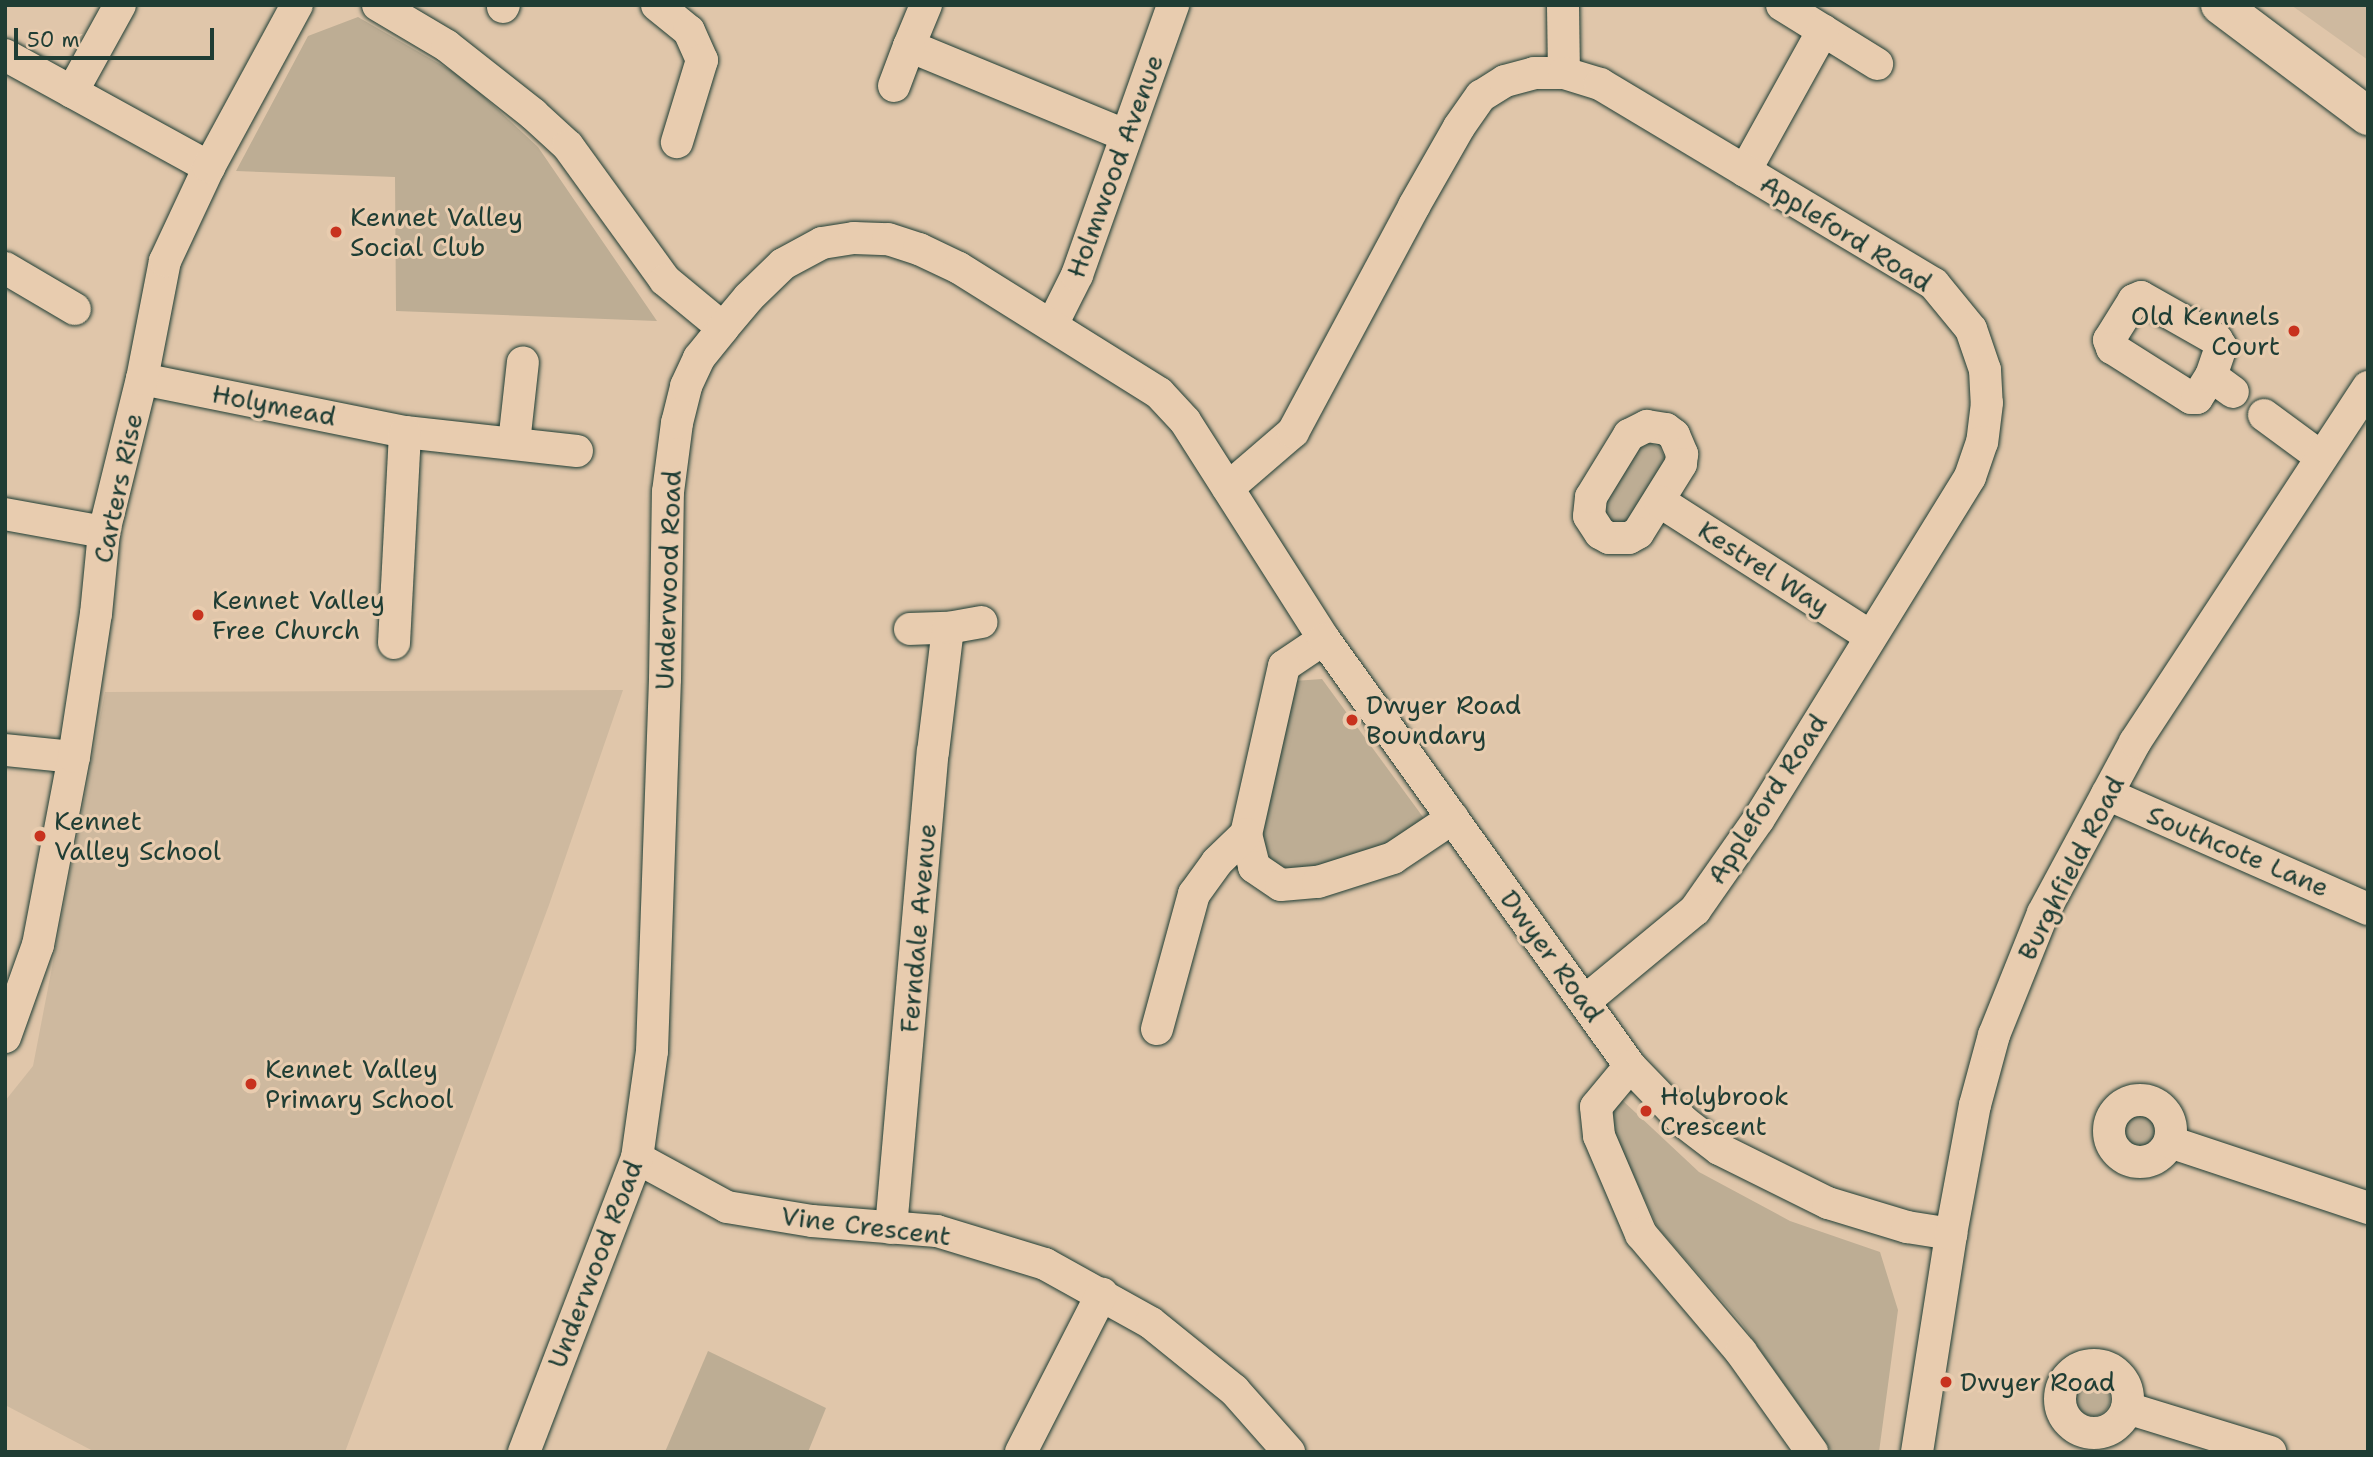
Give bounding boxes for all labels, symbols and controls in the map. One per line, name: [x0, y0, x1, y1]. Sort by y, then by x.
scale bar: [18, 14, 217, 58]
text: 50 m: [27, 26, 80, 54]
street label: Holmwood Avenue: [1060, 50, 1170, 282]
street label: Appleford Road: [1755, 168, 1937, 298]
place label: Kennet Valley Social Club: [350, 201, 523, 262]
marker: Kennet Valley Social Club: [328, 224, 344, 240]
place label: Old Kennels Court: [2131, 300, 2280, 362]
marker: Old Kennels Court: [2286, 323, 2302, 339]
street label: Holymead: [209, 378, 339, 432]
street label: Carters Rise: [87, 410, 149, 566]
street label: Underwood Road: [649, 469, 687, 691]
street label: Kestrel Way: [1692, 514, 1836, 622]
place label: Kennet Valley Free Church: [212, 584, 385, 646]
marker: Kennet Valley Free Church: [190, 607, 206, 623]
place label: Dwyer Road Boundary: [1366, 689, 1521, 750]
street label: Appleford Road: [1701, 708, 1833, 890]
marker: Dwyer Road Boundary: [1344, 712, 1360, 728]
street label: Burghfield Road: [2011, 771, 2131, 965]
street label: Southcote Lane: [2142, 799, 2334, 903]
place label: Kennet Valley School: [54, 805, 221, 866]
street label: Ferndale Avenue: [893, 822, 943, 1034]
marker: Kennet Valley School: [32, 828, 48, 844]
street label: Dwyer Road: [1494, 884, 1610, 1028]
place label: Kennet Valley Primary School: [265, 1053, 453, 1114]
marker: Kennet Valley Primary School: [243, 1076, 259, 1092]
place label: Holybrook Crescent: [1660, 1080, 1789, 1142]
marker: Holybrook Crescent: [1638, 1103, 1654, 1119]
street label: Underwood Road: [541, 1156, 649, 1372]
street label: Vine Crescent: [779, 1200, 953, 1252]
place label: Dwyer Road: [1960, 1366, 2115, 1398]
marker: Dwyer Road: [1938, 1374, 1954, 1390]

